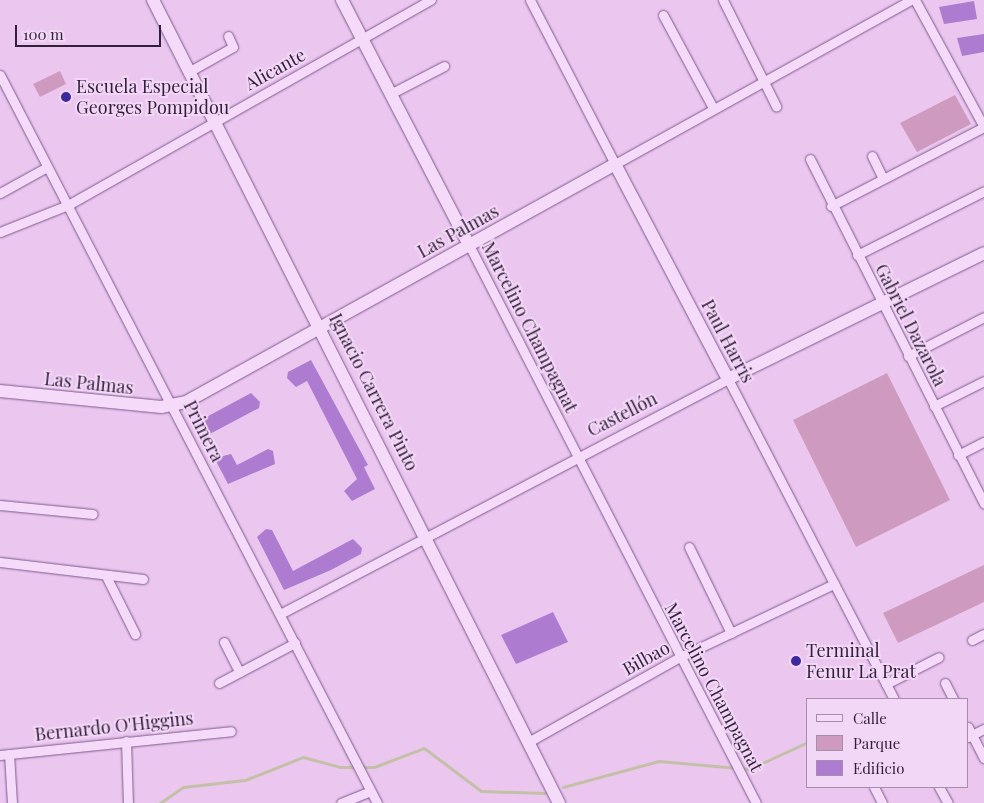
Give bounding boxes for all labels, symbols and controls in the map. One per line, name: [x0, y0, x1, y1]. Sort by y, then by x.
scale bar: [18, 15, 164, 47]
text: 100 m: [23, 24, 64, 44]
street label: Alicante: [241, 44, 309, 94]
place label: Escuela Especial Georges Pompidou: [76, 76, 229, 118]
marker: Escuela Especial Georges Pompidou: [60, 91, 72, 103]
street label: Las Palmas: [414, 200, 502, 262]
street label: Marcelino Champagnat: [478, 238, 582, 416]
street label: Gabriel Dazarola: [871, 260, 951, 390]
street label: Paul Harris: [697, 296, 759, 386]
street label: Ignacio Carrera Pinto: [325, 310, 423, 474]
street label: Las Palmas: [43, 368, 135, 398]
street label: Castellón: [583, 387, 661, 441]
street label: Primera: [179, 397, 229, 465]
street label: Marcelino Champagnat: [660, 599, 768, 775]
street label: Bilbao: [619, 636, 673, 680]
place label: Terminal Fenur La Prat: [806, 640, 917, 682]
marker: Terminal Fenur La Prat: [790, 655, 802, 667]
legend: [806, 698, 969, 788]
street label: Bernardo O'Higgins: [34, 707, 194, 745]
text: Calle: [853, 708, 887, 728]
text: Parque: [853, 733, 900, 753]
text: Edificio: [853, 758, 904, 778]

